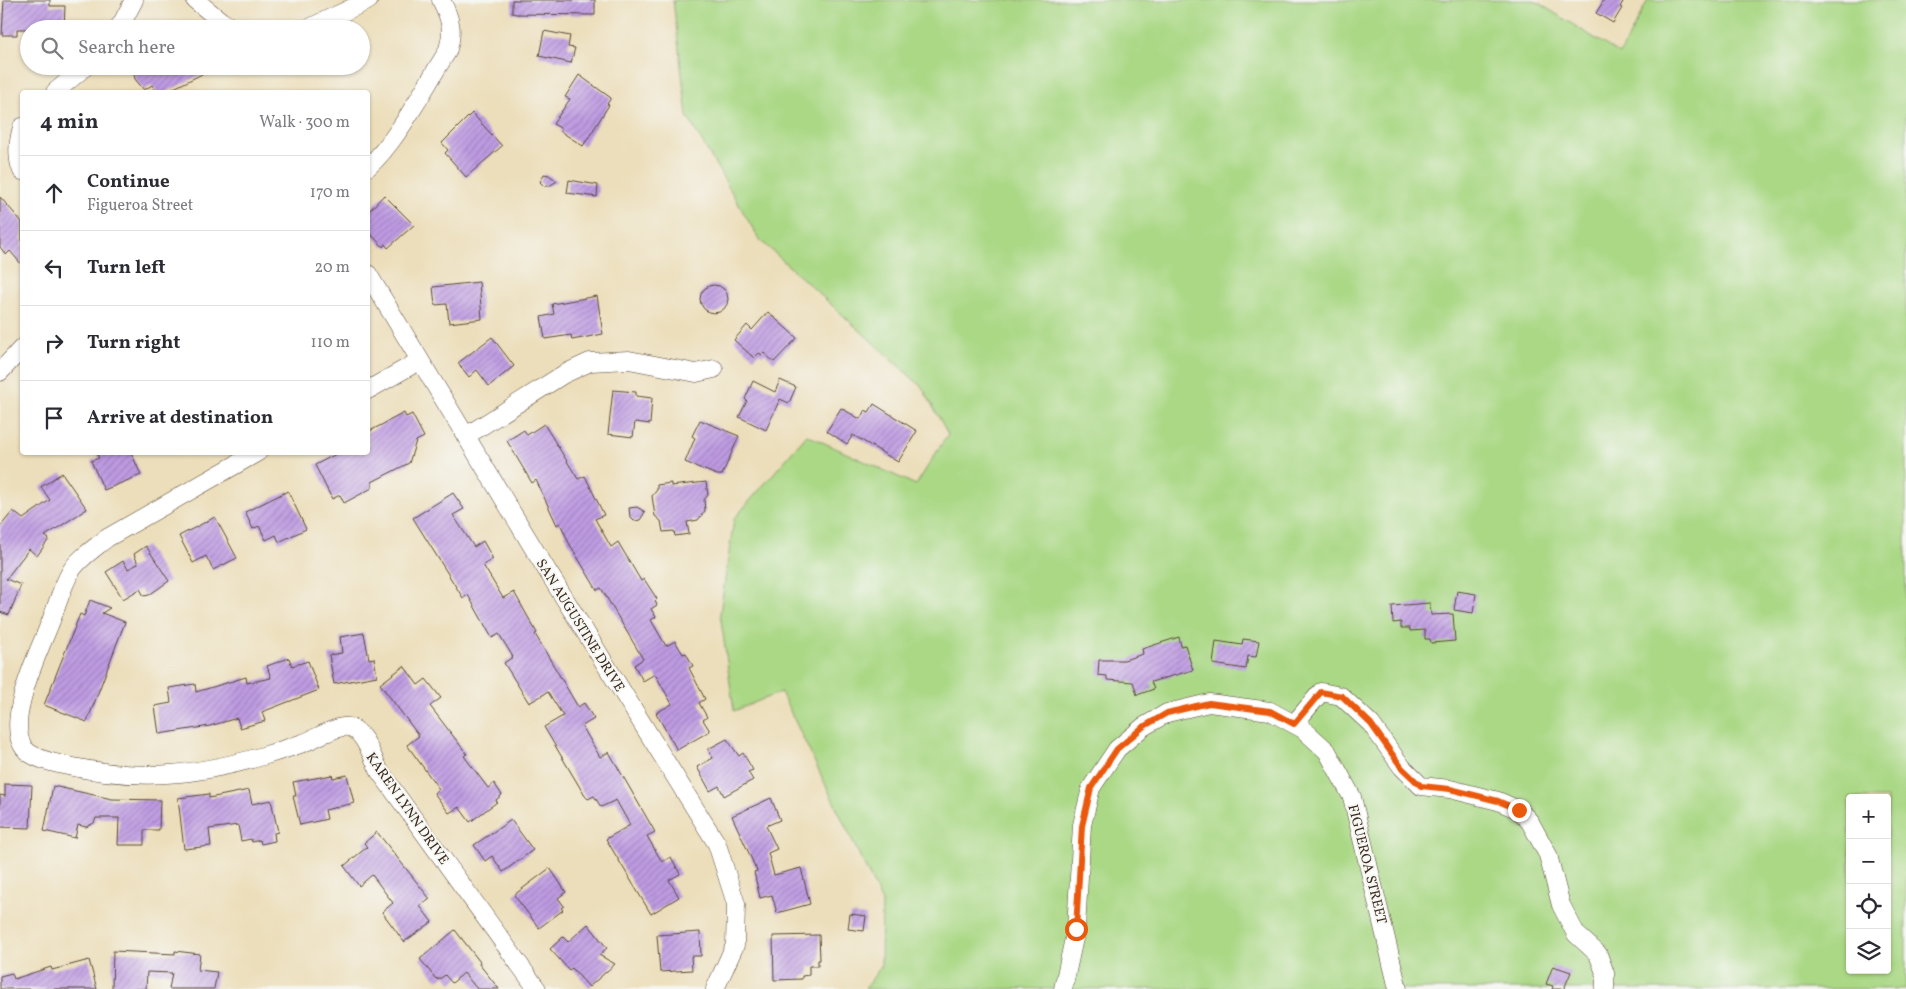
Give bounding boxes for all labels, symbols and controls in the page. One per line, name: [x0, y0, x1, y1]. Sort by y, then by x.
search box: [20, 20, 370, 75]
icon: search: [38, 34, 66, 62]
text: Search here: [78, 35, 175, 61]
text: 4 min: [40, 108, 99, 137]
text: Walk · 300 m: [259, 112, 350, 134]
text: Continue: [87, 169, 170, 195]
icon: ahead: [40, 179, 68, 207]
text: 170 m: [310, 182, 350, 204]
text: Figueroa Street: [87, 195, 193, 217]
icon: left: [40, 254, 68, 282]
text: Turn left: [87, 255, 166, 281]
text: 20 m: [315, 257, 350, 279]
icon: right: [40, 329, 68, 357]
text: Turn right: [87, 330, 180, 356]
text: 110 m: [311, 332, 350, 354]
icon: arrive: [40, 404, 68, 432]
text: Arrive at destination: [87, 405, 273, 431]
street label: SAN AUGUSTINE DRIVE: [531, 556, 628, 696]
street label: KAREN LYNN DRIVE: [361, 749, 453, 869]
map controls: [1846, 794, 1891, 974]
button: +: [1846, 794, 1891, 839]
route end: [1508, 799, 1531, 822]
street label: FIGUEROA STREET: [1343, 803, 1391, 926]
button: −: [1846, 839, 1891, 884]
button: locate: [1846, 884, 1891, 929]
route start: [1065, 918, 1088, 941]
button: layers: [1846, 929, 1891, 974]

